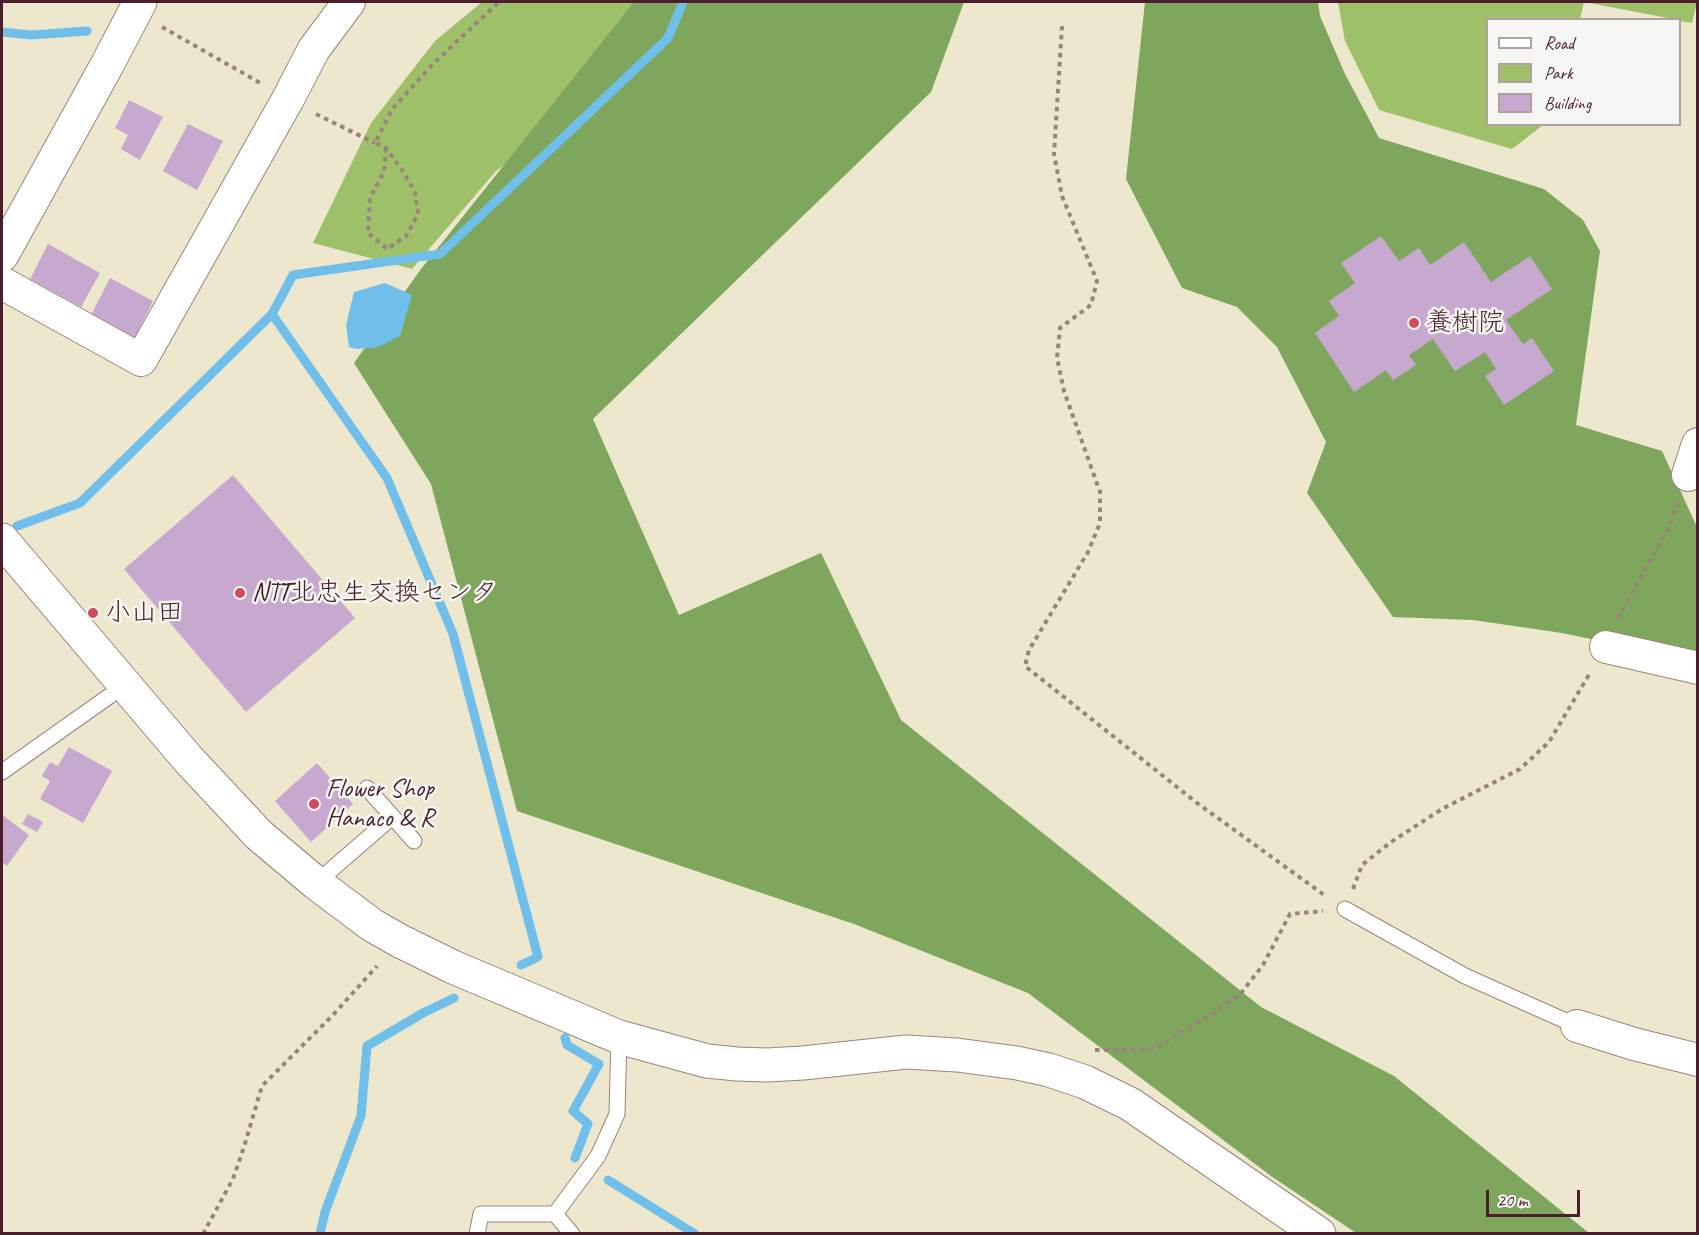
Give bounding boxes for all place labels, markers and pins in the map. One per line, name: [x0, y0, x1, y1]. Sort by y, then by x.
place label: 養樹院: [1426, 307, 1504, 339]
marker: 養樹院: [1407, 316, 1421, 330]
place label: NTT北忠生交換センタ: [252, 577, 498, 609]
marker: NTT北忠生交換センタ: [233, 586, 247, 600]
place label: 小山田: [105, 597, 183, 629]
marker: 小山田: [86, 606, 100, 620]
place label: Flower Shop Hanaco & R: [326, 773, 434, 834]
marker: Flower Shop Hanaco & R: [307, 797, 321, 811]

